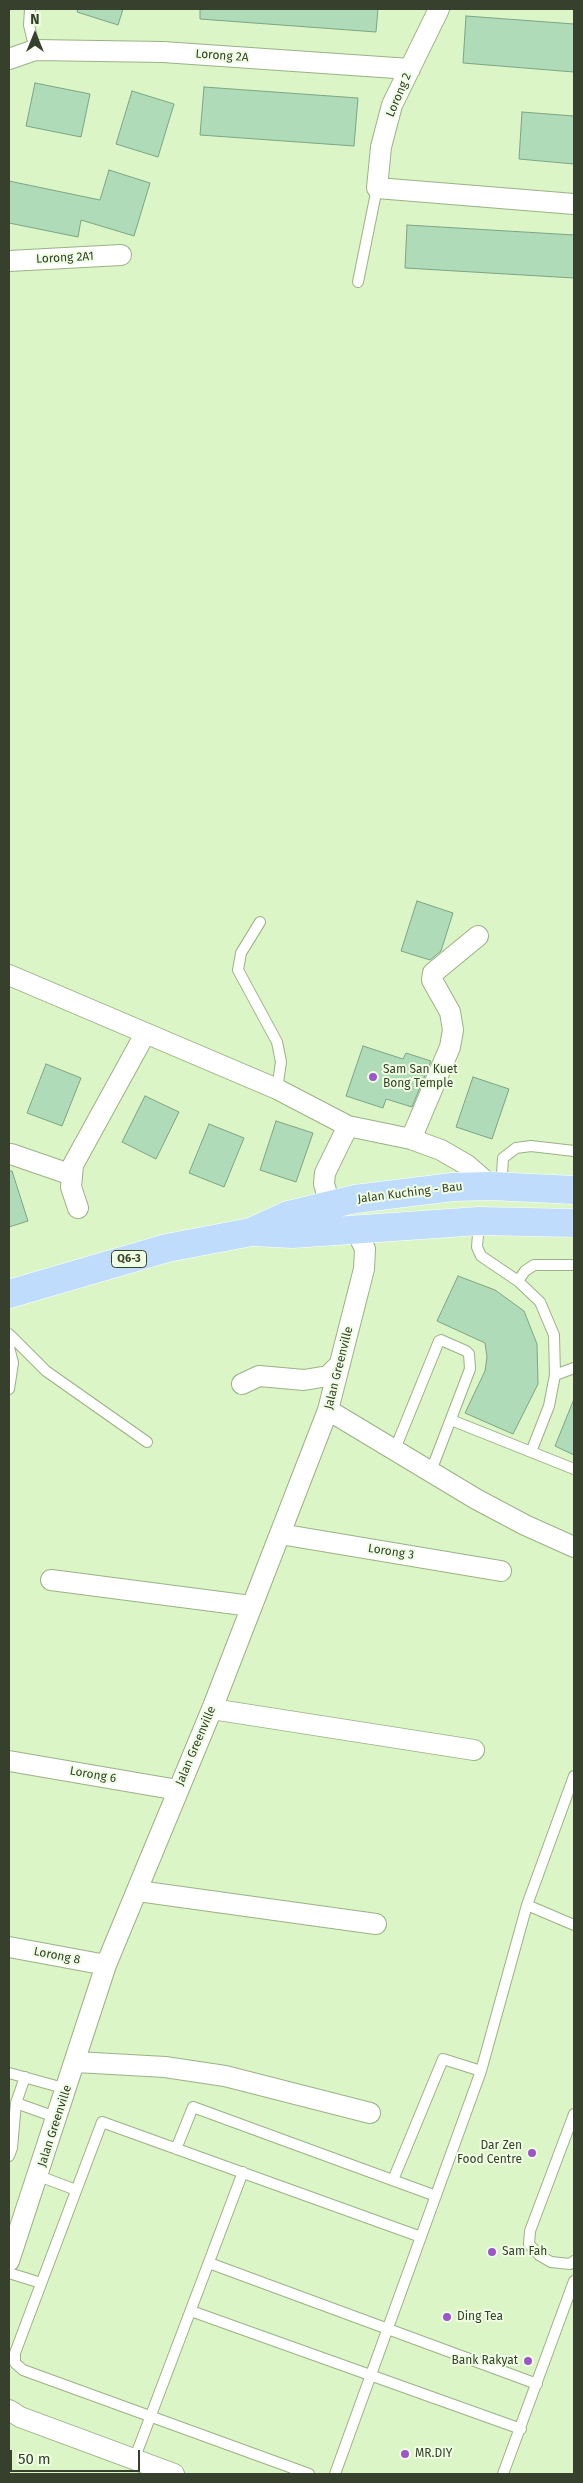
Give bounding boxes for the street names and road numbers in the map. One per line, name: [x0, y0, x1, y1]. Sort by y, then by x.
street label: Lorong 2A: [195, 47, 249, 65]
street label: Lorong 2: [383, 71, 415, 119]
street label: Lorong 2A1: [36, 249, 94, 267]
street label: Jalan Kuching - Bau: [357, 1179, 463, 1207]
road number: Q6-3: [112, 1250, 146, 1268]
street label: Jalan Greenville: [322, 1325, 356, 1411]
street label: Lorong 3: [367, 1541, 415, 1563]
street label: Jalan Greenville: [173, 1704, 219, 1788]
street label: Lorong 6: [69, 1764, 117, 1786]
street label: Lorong 8: [33, 1944, 81, 1968]
street label: Jalan Greenville: [35, 2083, 75, 2169]

